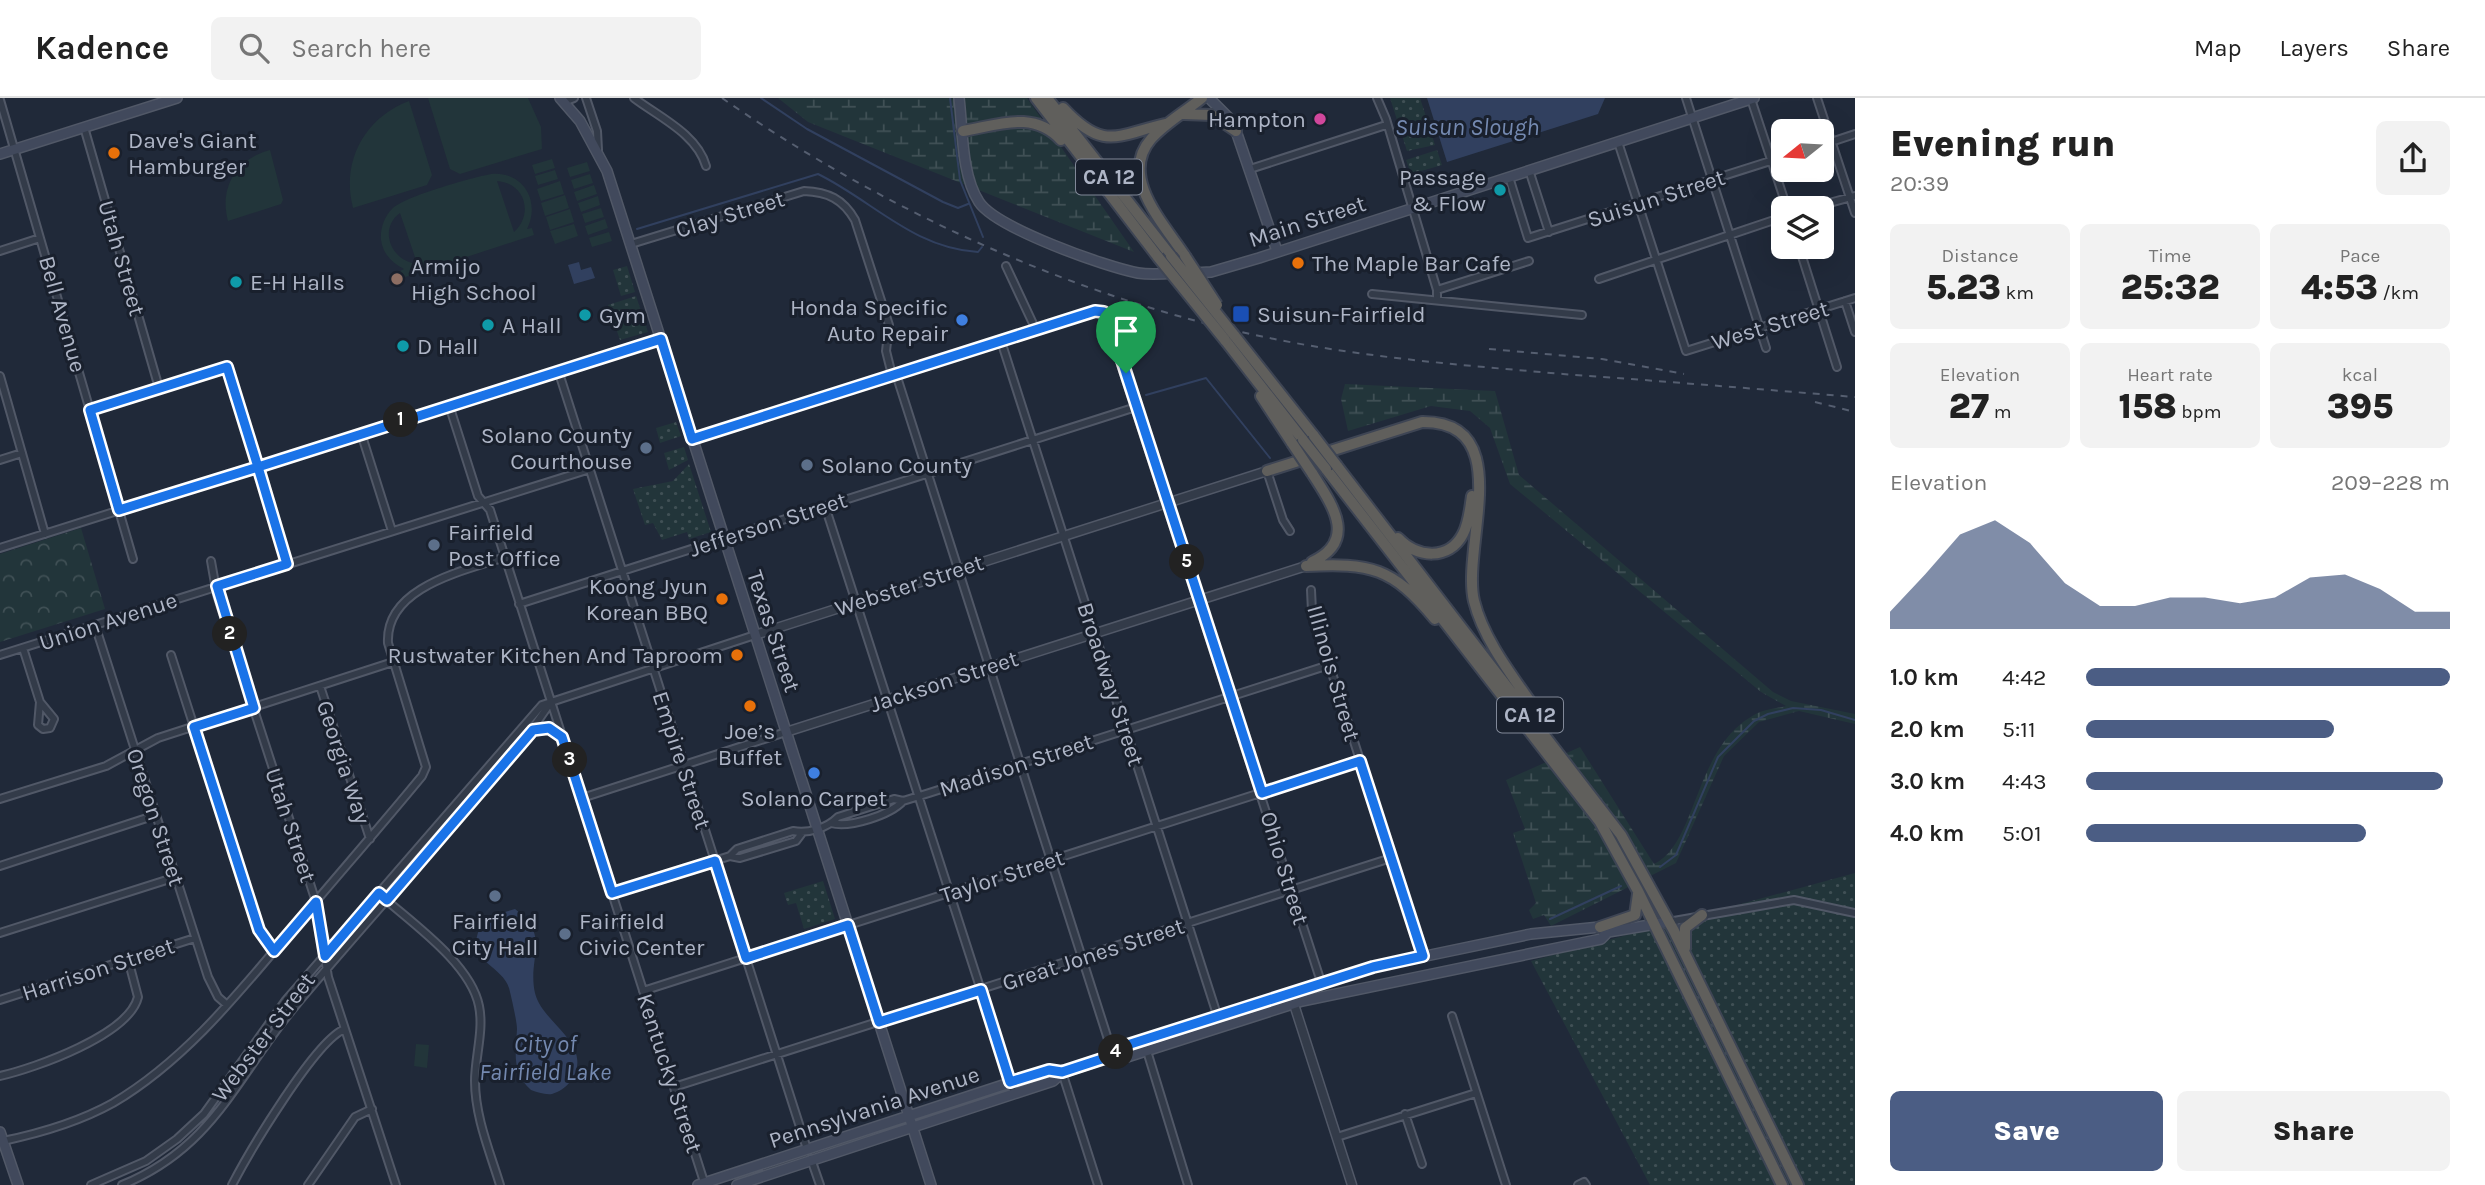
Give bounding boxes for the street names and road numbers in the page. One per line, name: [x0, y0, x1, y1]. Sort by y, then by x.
road number: CA 12: [1076, 160, 1142, 194]
street label: Suisun Street: [1584, 163, 1729, 233]
street label: Clay Street: [672, 185, 788, 244]
street label: Main Street: [1245, 190, 1369, 253]
street label: Utah Street: [92, 197, 151, 319]
street label: Bell Avenue: [33, 253, 92, 376]
street label: West Street: [1708, 295, 1832, 356]
street label: Jefferson Street: [686, 486, 851, 563]
street label: Webster Street: [831, 549, 987, 622]
street label: Texas Street: [741, 567, 806, 696]
street label: Union Avenue: [36, 586, 180, 656]
street label: Broadway Street: [1071, 599, 1150, 770]
street label: Illinois Street: [1301, 602, 1366, 745]
street label: Jackson Street: [867, 645, 1022, 718]
street label: Empire Street: [647, 688, 717, 833]
street label: Georgia Way: [311, 697, 376, 828]
road number: CA 12: [1497, 698, 1563, 732]
street label: Madison Street: [936, 728, 1097, 803]
street label: Oregon Street: [121, 745, 191, 890]
street label: Utah Street: [259, 764, 322, 886]
street label: Ohio Street: [1255, 808, 1315, 928]
street label: Taylor Street: [937, 844, 1068, 909]
street label: Great Jones Street: [999, 912, 1188, 997]
street label: Harrison Street: [19, 932, 178, 1007]
street label: Webster Street: [206, 967, 321, 1107]
street label: Kentucky Street: [631, 990, 708, 1157]
street label: Pennsylvania Avenue: [765, 1061, 983, 1154]

